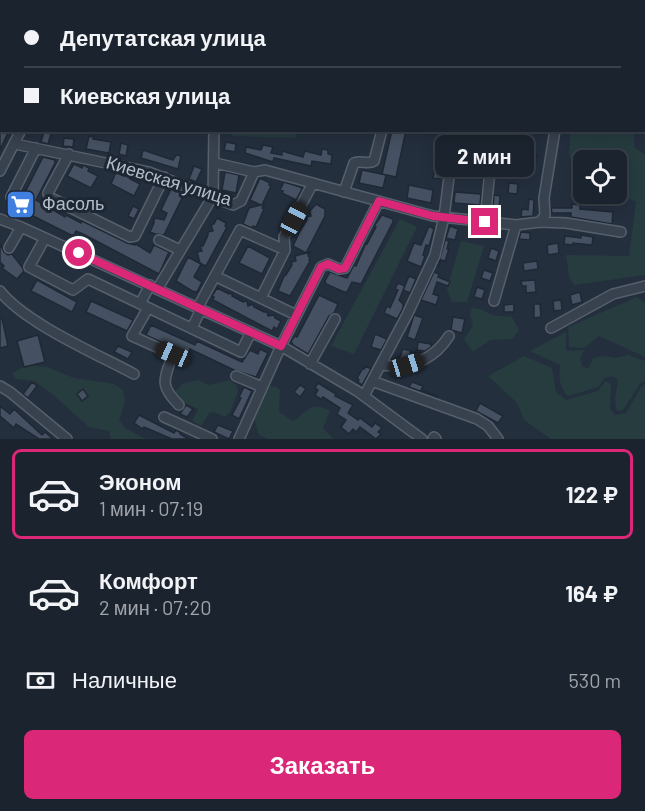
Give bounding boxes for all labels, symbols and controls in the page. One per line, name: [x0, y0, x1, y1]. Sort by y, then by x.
text: Депутатская улица: [60, 24, 266, 50]
text: Киевская улица: [60, 82, 230, 108]
callout: 2 мин: [436, 135, 534, 177]
text: 2 мин: [457, 144, 512, 168]
map controls: [573, 150, 627, 204]
button: locate: [573, 150, 627, 204]
street label: Киевская улица: [104, 151, 236, 210]
supermarket icon: Фасоль: [5, 188, 37, 220]
place label: Фасоль: [42, 192, 104, 214]
car: [278, 199, 310, 239]
route end: [471, 208, 498, 235]
route start: [65, 239, 92, 266]
car: [153, 338, 193, 370]
car: [387, 351, 427, 379]
icon: car: [27, 467, 81, 521]
text: Эконом: [99, 468, 182, 494]
text: 122 ₽: [566, 481, 618, 507]
text: 1 мин · 07:19: [99, 496, 203, 520]
icon: car: [27, 566, 81, 620]
text: Комфорт: [99, 567, 198, 593]
text: 164 ₽: [565, 580, 618, 606]
text: 2 мин · 07:20: [99, 595, 211, 619]
icon: cash: [24, 664, 57, 697]
text: Наличные: [72, 666, 177, 692]
text: 530 m: [569, 668, 621, 692]
button: Заказать: [24, 730, 621, 799]

